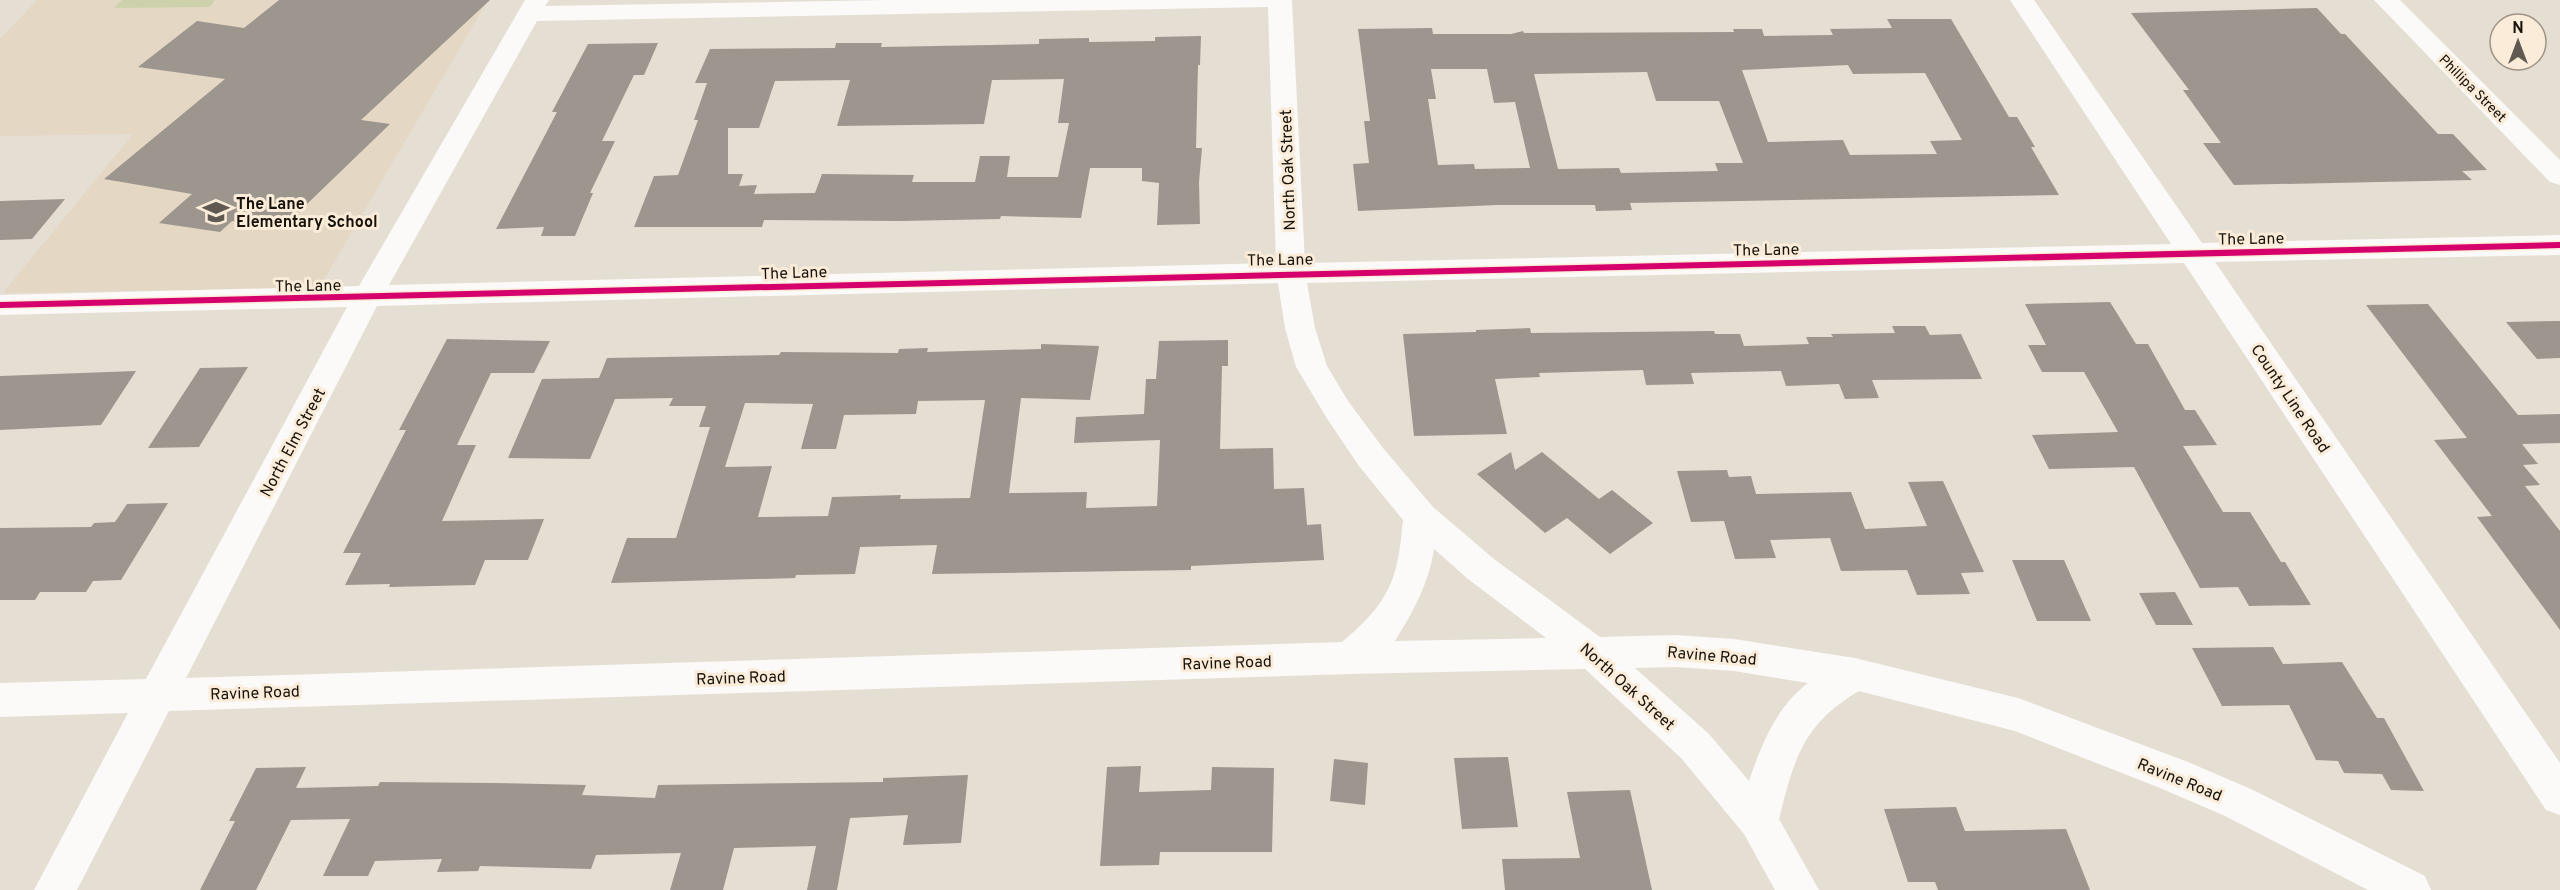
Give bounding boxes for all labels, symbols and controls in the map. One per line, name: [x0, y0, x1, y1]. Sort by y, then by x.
north arrow: [2488, 12, 2548, 72]
text: N: [2512, 19, 2524, 39]
street label: Phillipa Street: [2435, 52, 2509, 126]
street label: North Oak Street: [1277, 109, 1301, 231]
place label: The Lane Elementary School: [236, 195, 378, 233]
school or university icon: The Lane Elementary School: [201, 197, 231, 227]
street label: The Lane: [2218, 229, 2284, 251]
street label: The Lane: [1733, 240, 1799, 262]
street label: The Lane: [1247, 250, 1313, 272]
street label: The Lane: [761, 263, 828, 285]
street label: The Lane: [275, 276, 341, 298]
street label: County Line Road: [2246, 341, 2333, 457]
street label: North Elm Street: [257, 385, 331, 501]
street label: North Oak Street: [1575, 639, 1678, 735]
street label: Ravine Road: [1666, 643, 1757, 671]
street label: Ravine Road: [1182, 652, 1272, 676]
street label: Ravine Road: [696, 667, 786, 691]
street label: Ravine Road: [210, 682, 300, 706]
street label: Ravine Road: [2134, 755, 2225, 807]

